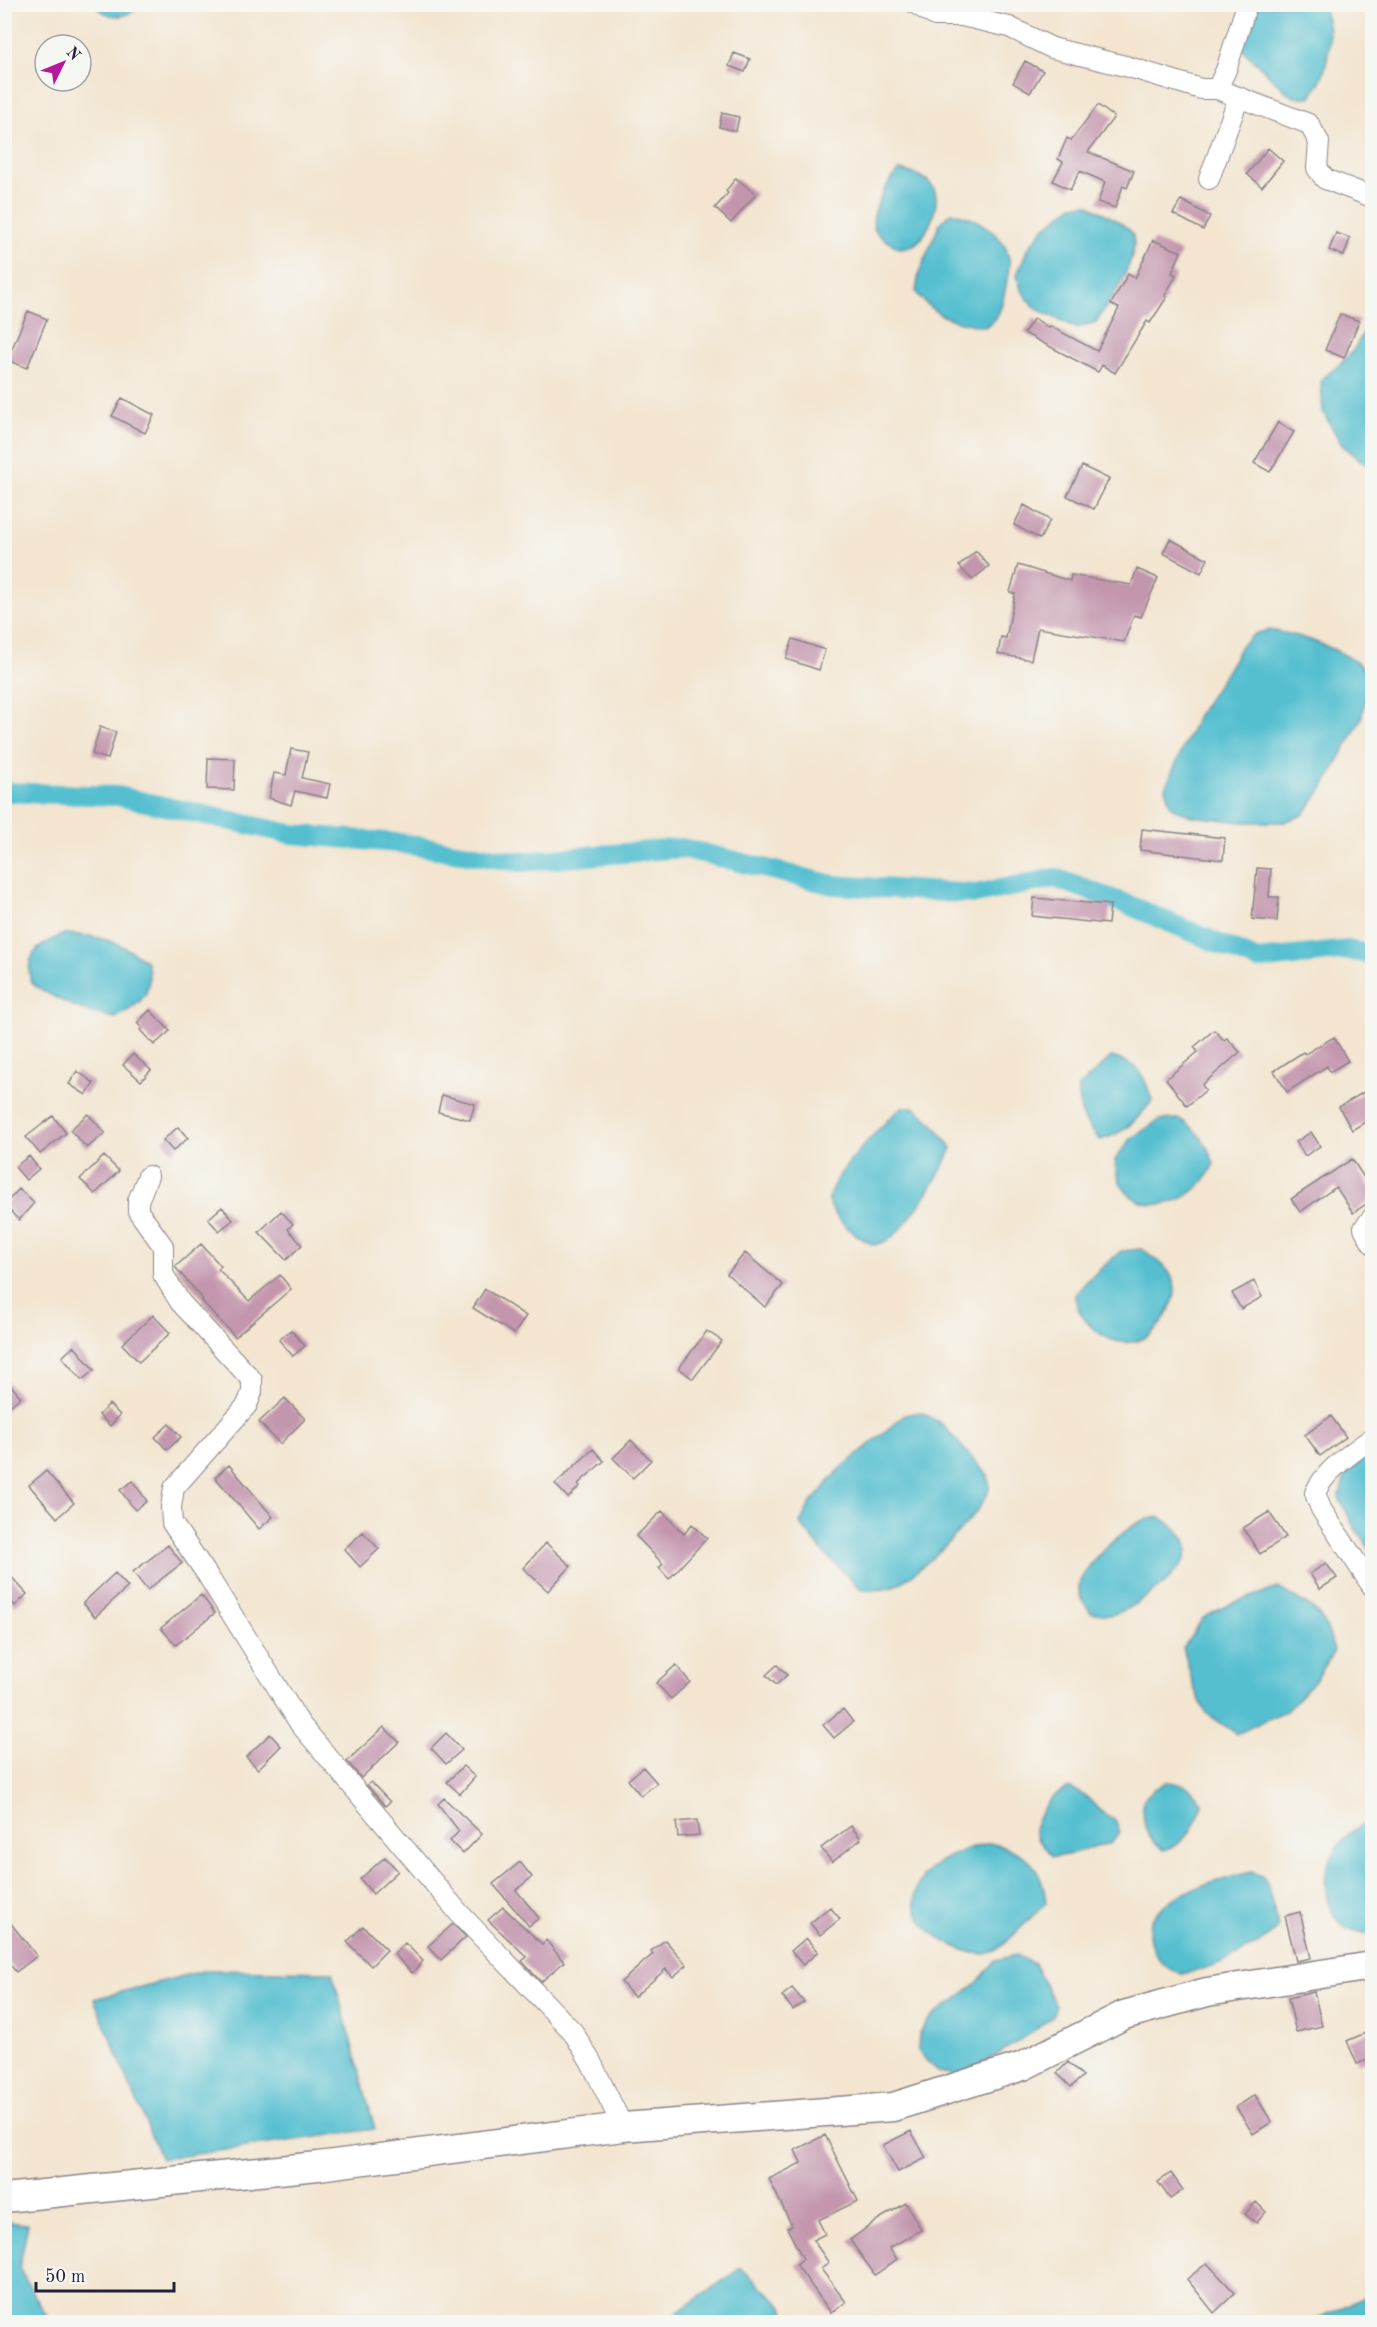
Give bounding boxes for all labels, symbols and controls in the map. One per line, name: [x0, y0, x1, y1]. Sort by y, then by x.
north arrow: [33, 33, 93, 93]
text: N: [62, 44, 83, 65]
scale bar: [36, 2255, 174, 2293]
text: 50 m: [45, 2268, 85, 2286]

